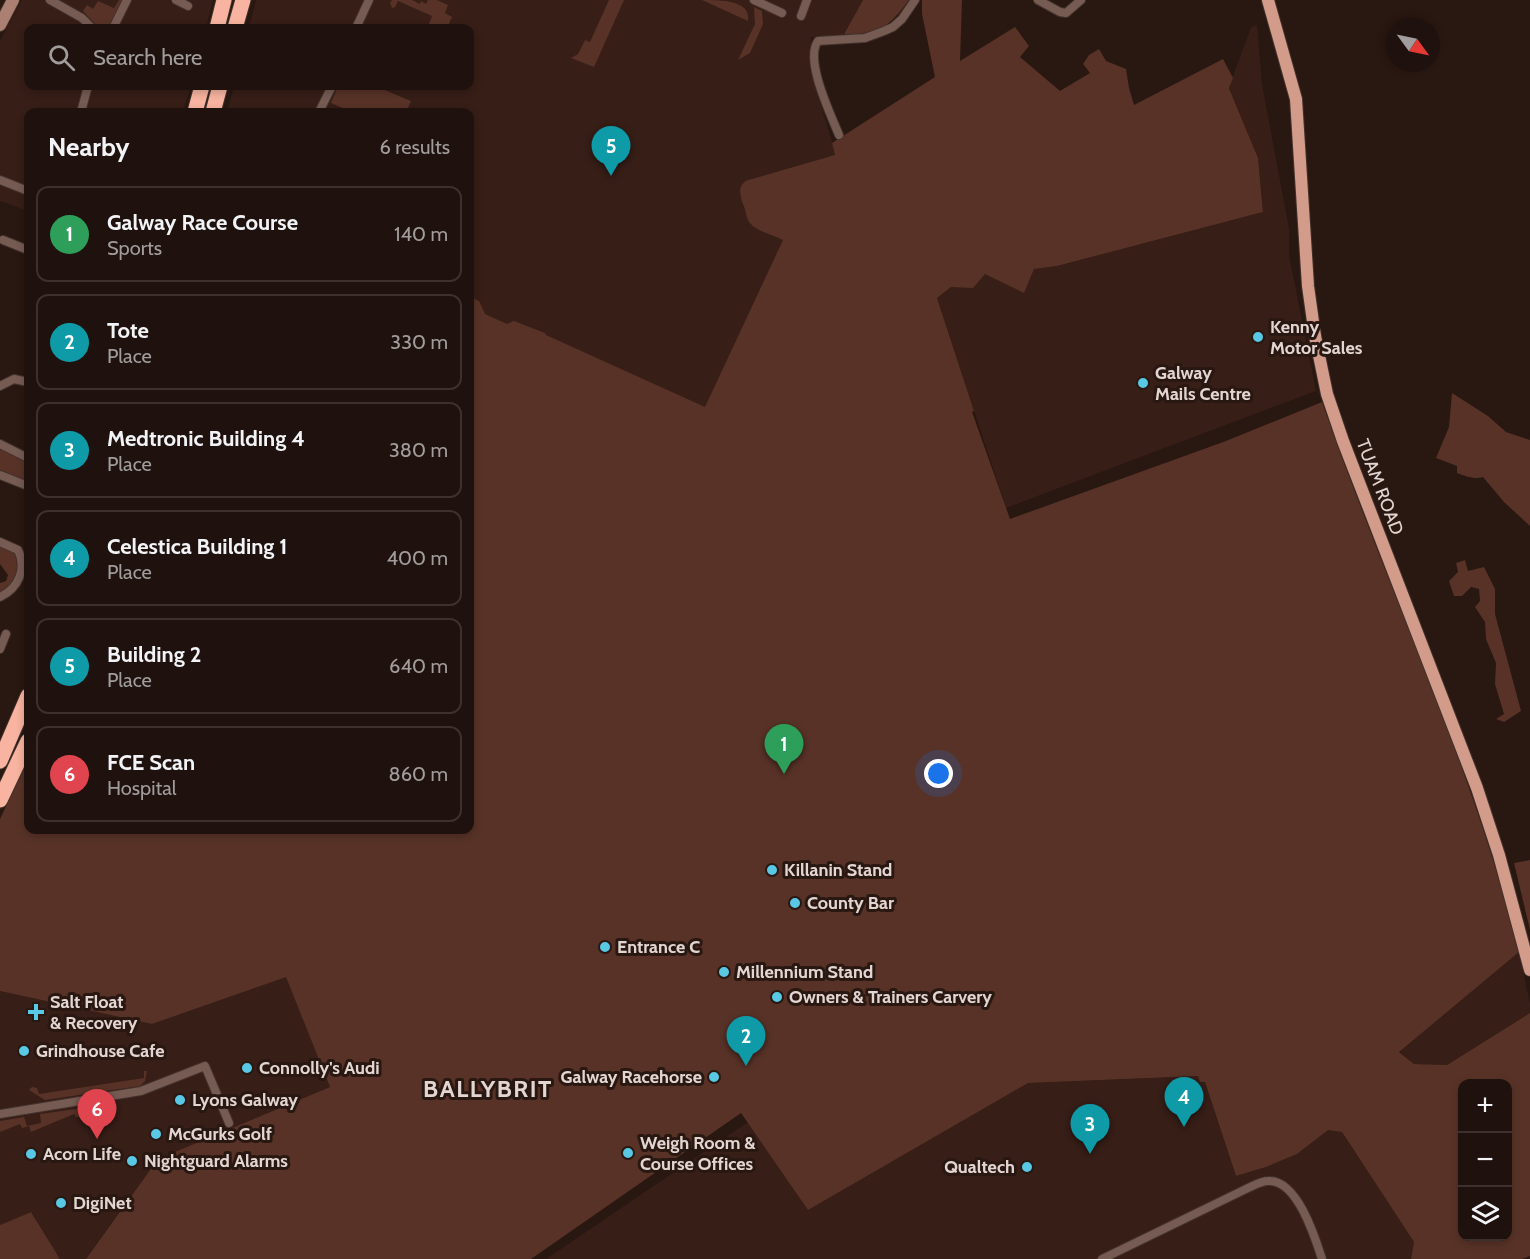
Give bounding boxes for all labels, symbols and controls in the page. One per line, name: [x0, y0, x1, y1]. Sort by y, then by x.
north arrow: [1386, 18, 1440, 72]
search box: [24, 24, 474, 90]
icon: search: [45, 41, 78, 74]
text: Search here: [93, 44, 202, 71]
pin: 5: [592, 126, 630, 176]
text: Nearby: [48, 131, 129, 163]
text: 6 results: [379, 135, 450, 159]
text: Galway Race Course: [107, 209, 298, 236]
text: 1: [66, 222, 73, 246]
text: 140 m: [394, 222, 448, 246]
text: Sports: [107, 236, 162, 260]
place label: Kenny Motor Sales: [1270, 316, 1363, 359]
text: Tote: [107, 317, 149, 344]
text: 2: [64, 330, 75, 354]
text: 330 m: [390, 330, 448, 354]
marker: Kenny Motor Sales: [1251, 330, 1265, 344]
text: Place: [107, 344, 152, 368]
place label: Galway Mails Centre: [1155, 362, 1251, 405]
marker: Galway Mails Centre: [1136, 376, 1150, 390]
text: Medtronic Building 4: [107, 425, 305, 452]
street label: TUAM ROAD: [1352, 436, 1408, 538]
text: 3: [64, 438, 75, 462]
text: 380 m: [389, 438, 448, 462]
text: Place: [107, 452, 152, 476]
text: Celestica Building 1: [107, 533, 287, 560]
text: 4: [63, 546, 76, 570]
text: 400 m: [386, 546, 448, 570]
text: Place: [107, 560, 152, 584]
text: Building 2: [107, 641, 201, 668]
text: 5: [64, 654, 75, 678]
text: 640 m: [389, 654, 448, 678]
text: Place: [107, 668, 152, 692]
pin: 1: [764, 724, 804, 774]
text: FCE Scan: [107, 749, 195, 776]
your location: [924, 759, 953, 788]
text: 6: [64, 762, 75, 786]
text: 860 m: [389, 762, 448, 786]
text: Hospital: [107, 776, 177, 800]
place label: Killanin Stand: [784, 859, 892, 881]
marker: Killanin Stand: [765, 863, 779, 877]
place label: County Bar: [807, 892, 894, 914]
marker: County Bar: [788, 896, 802, 910]
place label: Entrance C: [617, 936, 700, 958]
marker: Entrance C: [598, 940, 612, 954]
place label: Millennium Stand: [736, 961, 873, 983]
marker: Millennium Stand: [717, 965, 731, 979]
place label: Owners & Trainers Carvery: [789, 986, 992, 1008]
marker: Owners & Trainers Carvery: [770, 990, 784, 1004]
place label: Salt Float & Recovery: [50, 991, 138, 1034]
marker: Salt Float & Recovery: [27, 1003, 45, 1021]
pin: 2: [726, 1016, 766, 1066]
place label: Grindhouse Cafe: [36, 1040, 164, 1062]
marker: Grindhouse Cafe: [17, 1044, 31, 1058]
place label: Connolly's Audi: [259, 1057, 380, 1079]
marker: Connolly's Audi: [240, 1061, 254, 1075]
place label: Galway Racehorse: [561, 1066, 702, 1088]
marker: Galway Racehorse: [707, 1070, 721, 1084]
district label: BALLYBRIT: [423, 1074, 553, 1103]
pin: 4: [1164, 1078, 1204, 1127]
map controls: [1458, 1079, 1512, 1241]
button: +: [1458, 1079, 1512, 1133]
place label: Lyons Galway: [192, 1089, 298, 1111]
pin: 6: [78, 1090, 116, 1139]
marker: Lyons Galway: [173, 1093, 187, 1107]
pin: 3: [1070, 1104, 1110, 1154]
place label: McGurks Golf: [168, 1123, 272, 1145]
marker: McGurks Golf: [149, 1127, 163, 1141]
place label: Weigh Room & Course Offices: [640, 1132, 756, 1175]
button: −: [1458, 1133, 1512, 1187]
place label: Acorn Life: [43, 1143, 121, 1165]
marker: Weigh Room & Course Offices: [621, 1146, 635, 1160]
marker: Acorn Life: [24, 1147, 38, 1161]
place label: Nightguard Alarms: [144, 1150, 288, 1172]
marker: Nightguard Alarms: [125, 1154, 139, 1168]
place label: Qualtech: [944, 1156, 1015, 1178]
marker: Qualtech: [1020, 1160, 1034, 1174]
button: layers: [1458, 1187, 1512, 1241]
place label: DigiNet: [73, 1192, 132, 1214]
marker: DigiNet: [54, 1196, 68, 1210]

